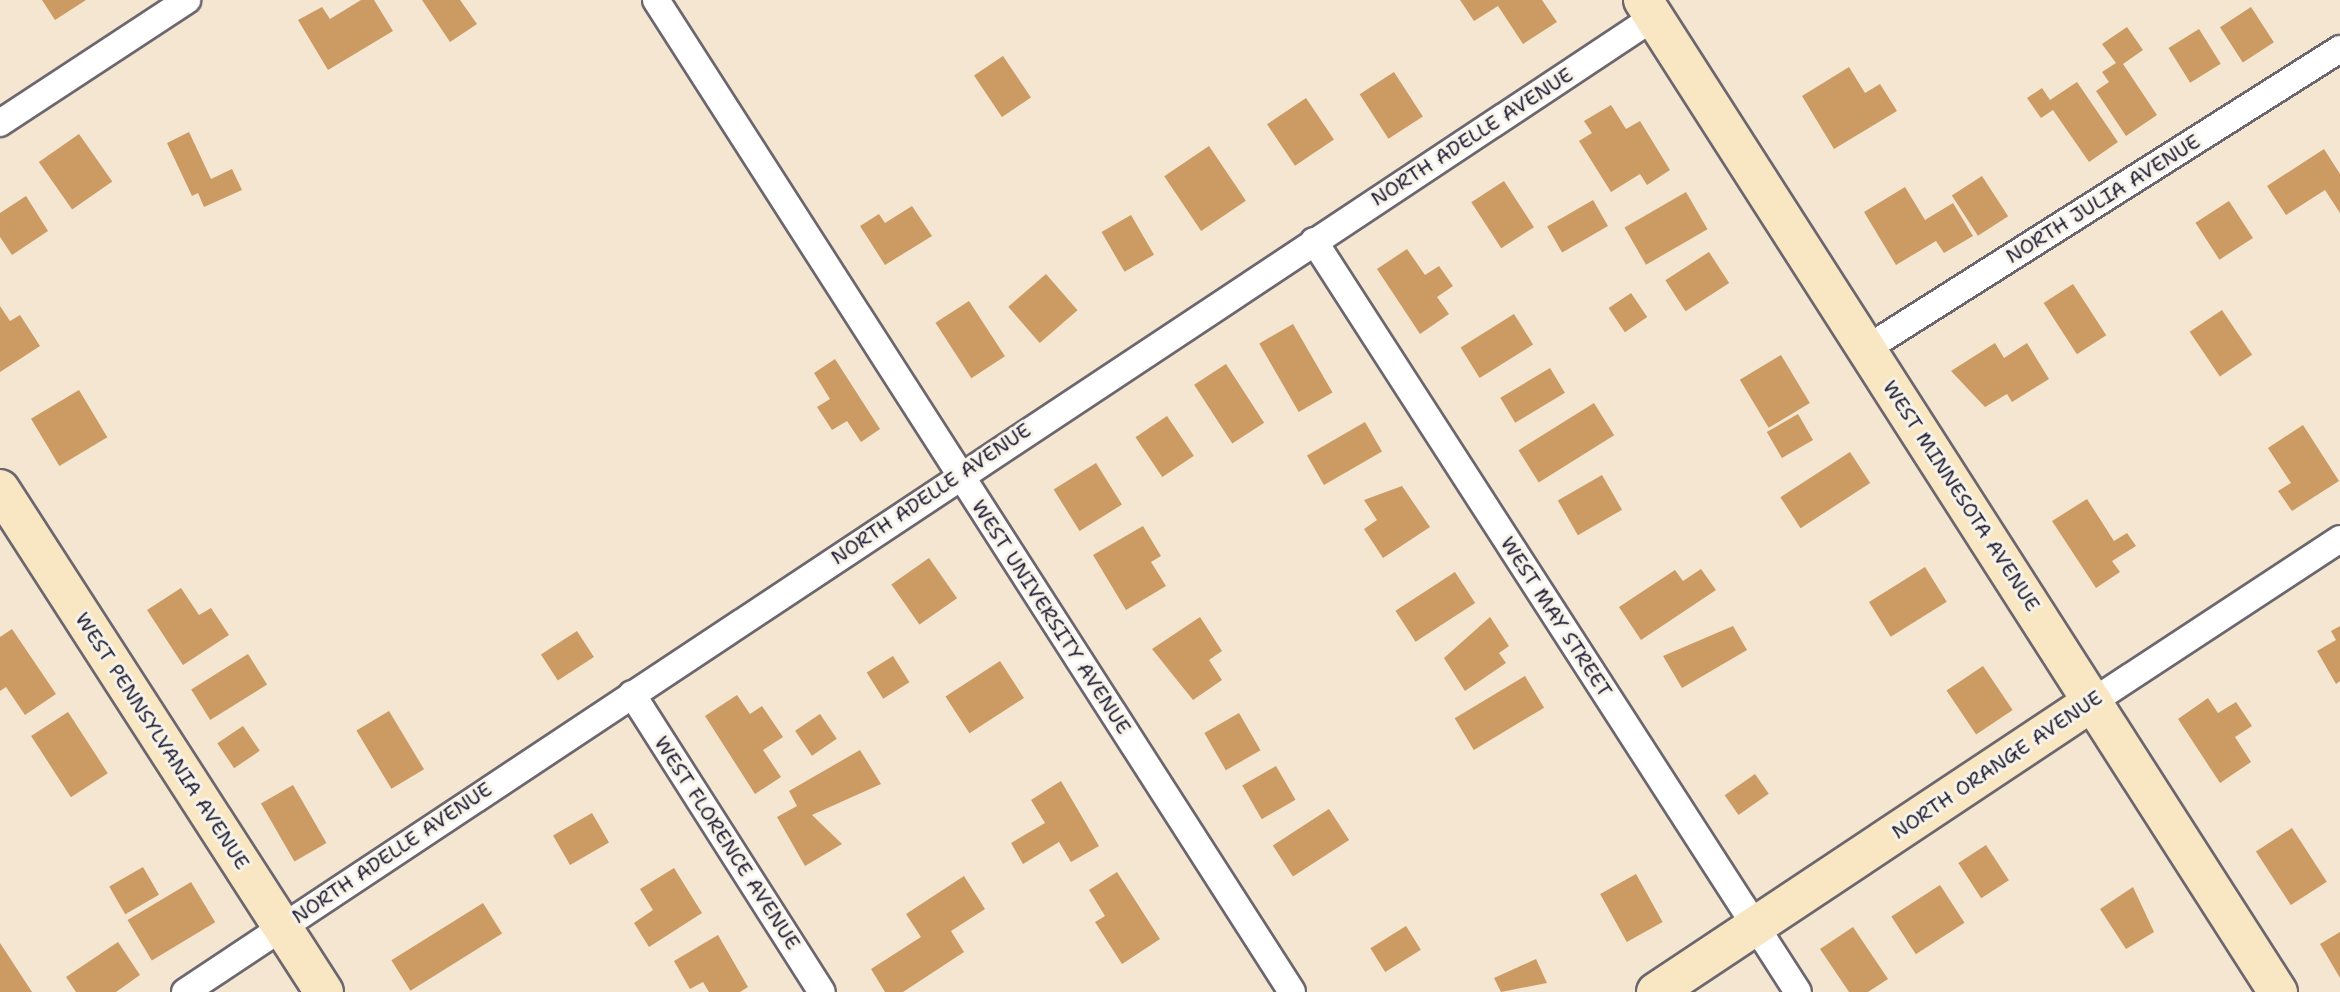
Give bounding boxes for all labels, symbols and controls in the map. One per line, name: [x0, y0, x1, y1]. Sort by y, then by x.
street label: NORTH ADELLE AVENUE: [1367, 63, 1577, 211]
street label: NORTH JULIA AVENUE: [2002, 129, 2204, 269]
street label: WEST MINNESOTA AVENUE: [1877, 376, 2045, 616]
street label: NORTH ADELLE AVENUE: [827, 418, 1035, 570]
street label: WEST UNIVERSITY AVENUE: [966, 495, 1136, 739]
street label: WEST MAY STREET: [1495, 532, 1617, 702]
street label: WEST PENNSYLVANIA AVENUE: [70, 608, 254, 874]
street label: NORTH ORANGE AVENUE: [1887, 686, 2107, 844]
street label: WEST FLORENCE AVENUE: [649, 732, 805, 954]
street label: NORTH ADELLE AVENUE: [288, 777, 496, 929]

